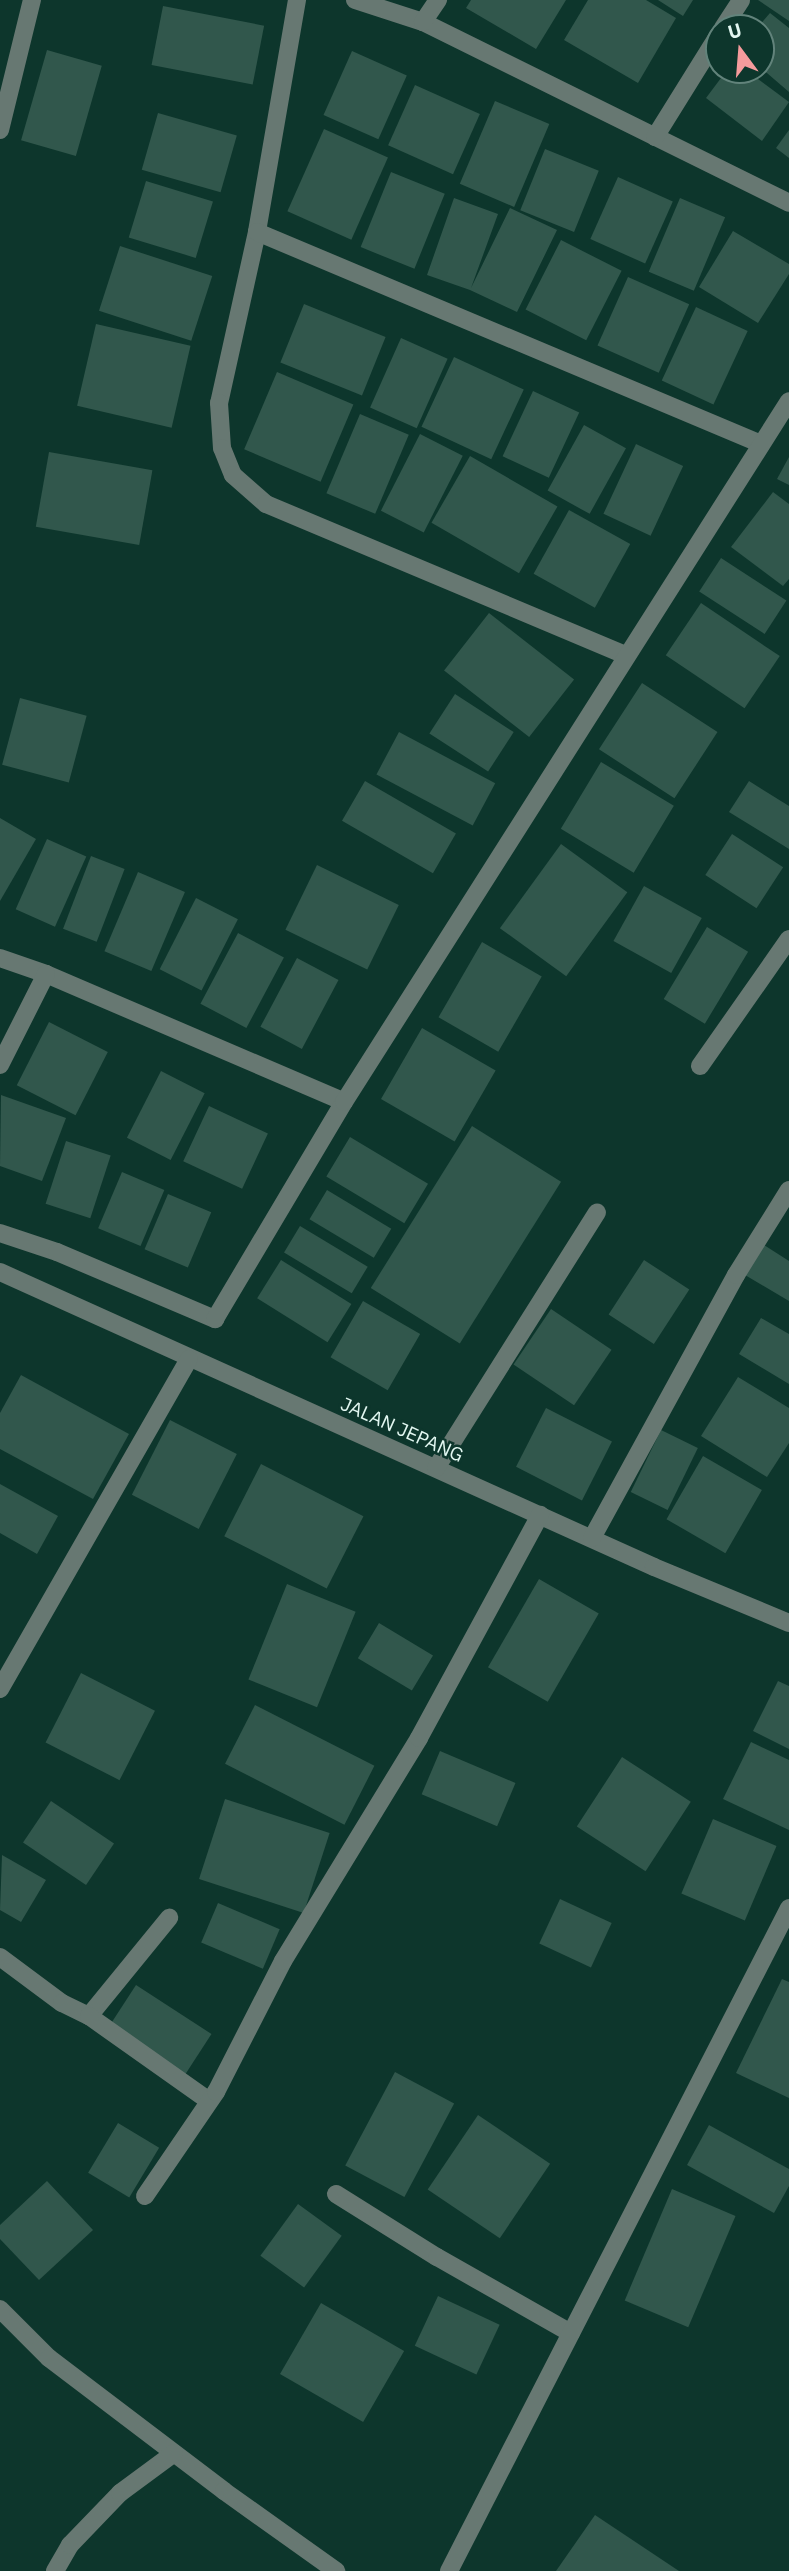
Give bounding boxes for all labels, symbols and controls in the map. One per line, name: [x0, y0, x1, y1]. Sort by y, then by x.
north arrow: [705, 14, 775, 84]
text: U: [725, 17, 744, 44]
street label: JALAN JEPANG: [337, 1393, 467, 1467]

